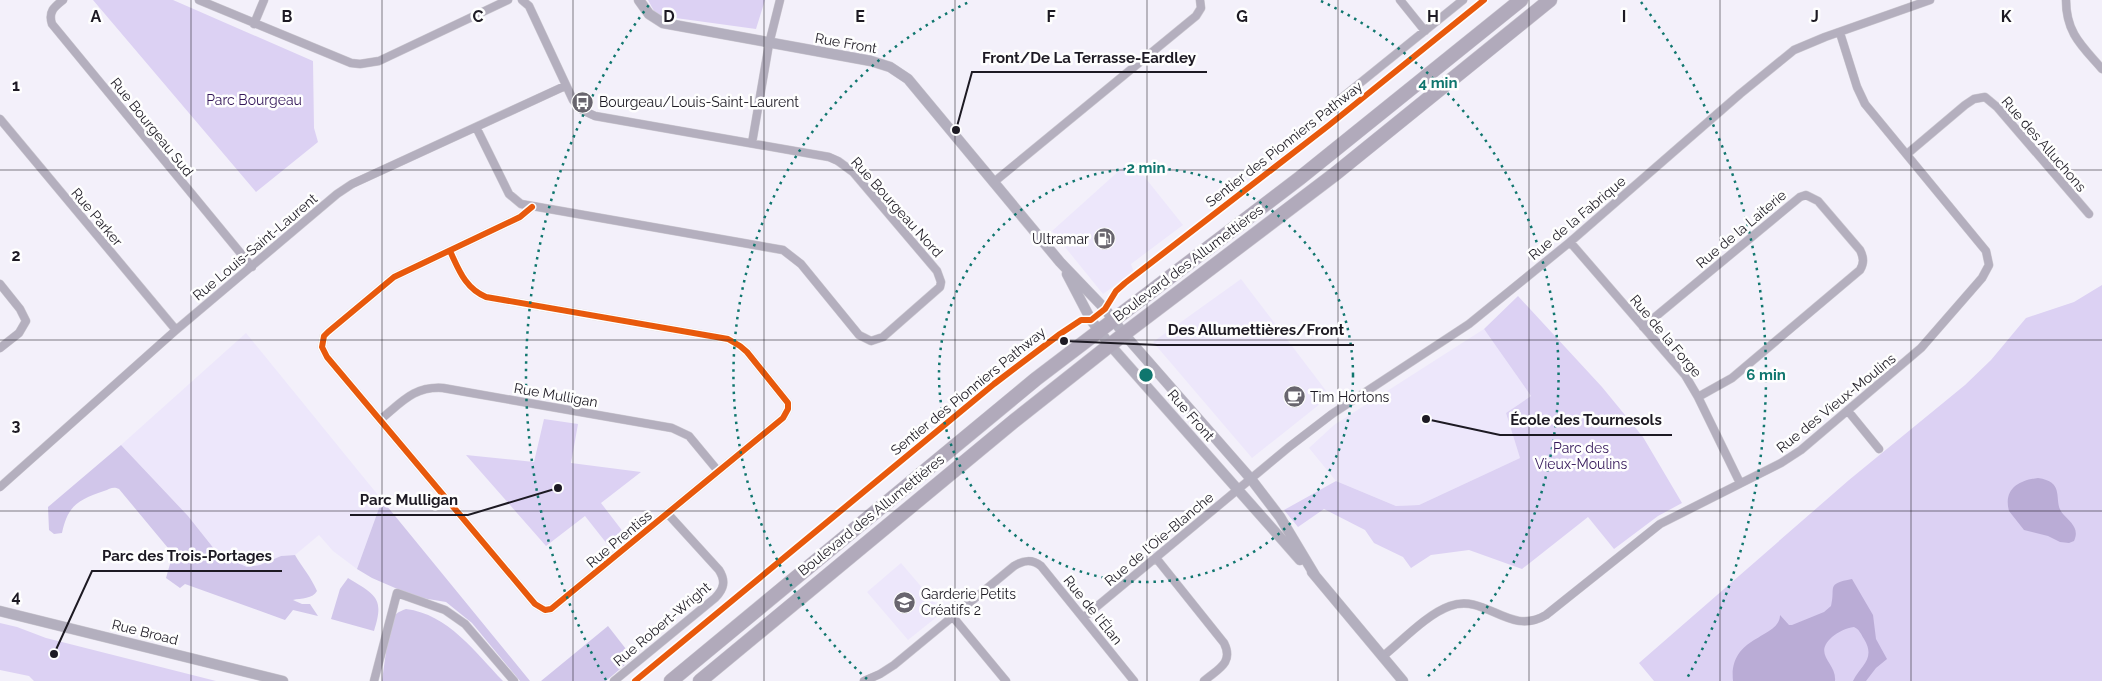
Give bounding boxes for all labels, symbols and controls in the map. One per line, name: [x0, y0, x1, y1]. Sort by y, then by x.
text: A: [91, 7, 102, 26]
text: B: [282, 7, 293, 26]
text: C: [473, 7, 484, 26]
text: D: [663, 7, 675, 26]
text: E: [855, 7, 865, 26]
text: F: [1046, 7, 1056, 26]
text: G: [1236, 7, 1248, 26]
text: H: [1427, 7, 1439, 26]
text: I: [1622, 7, 1626, 26]
text: J: [1811, 7, 1819, 26]
text: K: [2001, 7, 2012, 26]
street label: Rue Front: [814, 30, 879, 56]
callout: Front/De La Terrasse-Eardley: [972, 42, 1207, 72]
text: Front/De La Terrasse-Eardley: [982, 49, 1197, 67]
text: 4 min: [1418, 74, 1458, 92]
street label: Rue Bourgeau Sud: [107, 75, 197, 179]
text: 1: [12, 76, 20, 95]
street label: Sentier des Pionniers Pathway: [1203, 78, 1366, 210]
bus stop icon: Bourgeau/Louis-Saint-Laurent: [571, 90, 595, 114]
park label: Parc Bourgeau: [206, 92, 302, 108]
street label: Rue des Alluchons: [1998, 93, 2090, 195]
place label: Bourgeau/Louis-Saint-Laurent: [599, 94, 799, 110]
street label: Rue Bourgeau Nord: [848, 154, 946, 260]
text: 2 min: [1127, 159, 1165, 177]
street label: Rue de la Fabrique: [1525, 173, 1629, 263]
street label: Rue Parker: [68, 185, 126, 249]
street label: Rue de la Laiterie: [1693, 187, 1789, 271]
street label: Rue Louis-Saint-Laurent: [190, 190, 321, 304]
street label: Boulevard des Allumettières: [1110, 201, 1266, 325]
fuel station icon: Ultramar: [1093, 227, 1117, 251]
place label: Ultramar: [1032, 231, 1089, 247]
text: 2: [11, 246, 21, 265]
street label: Rue de la Forge: [1627, 292, 1705, 380]
callout: Des Allumettières/Front: [1157, 315, 1354, 345]
text: Des Allumettières/Front: [1168, 321, 1345, 339]
street label: Sentier des Pionniers Pathway: [888, 323, 1049, 458]
street label: Rue des Vieux-Moulins: [1773, 350, 1899, 456]
centre of rings: [1137, 366, 1155, 384]
text: 6 min: [1746, 366, 1786, 384]
street label: Rue Mulligan: [513, 380, 599, 410]
cafe icon: Tim Hortons: [1282, 385, 1306, 409]
street label: Rue Front: [1164, 386, 1218, 444]
place label: Tim Hortons: [1310, 389, 1390, 405]
callout: École des Tournesols: [1500, 405, 1672, 435]
text: École des Tournesols: [1510, 411, 1662, 429]
text: 3: [12, 416, 21, 435]
park label: Parc des Vieux-Moulins: [1535, 440, 1627, 472]
street label: Boulevard des Allumettières: [795, 451, 947, 579]
callout: Parc Mulligan: [350, 485, 468, 515]
street label: Rue de l'Oie-Blanche: [1102, 489, 1216, 589]
text: Parc Mulligan: [360, 491, 458, 509]
street label: Rue Prentiss: [583, 507, 655, 571]
callout: Parc des Trois-Portages: [92, 541, 282, 571]
text: Parc des Trois-Portages: [102, 547, 272, 565]
street label: Rue de l'Élan: [1060, 572, 1126, 648]
street label: Rue Robert-Wright: [610, 579, 714, 669]
place label: Garderie Petits Créatifs 2: [921, 586, 1016, 618]
text: 4: [11, 587, 21, 606]
school or university icon: Garderie Petits Créatifs 2: [893, 590, 917, 614]
street label: Rue Broad: [110, 616, 180, 648]

